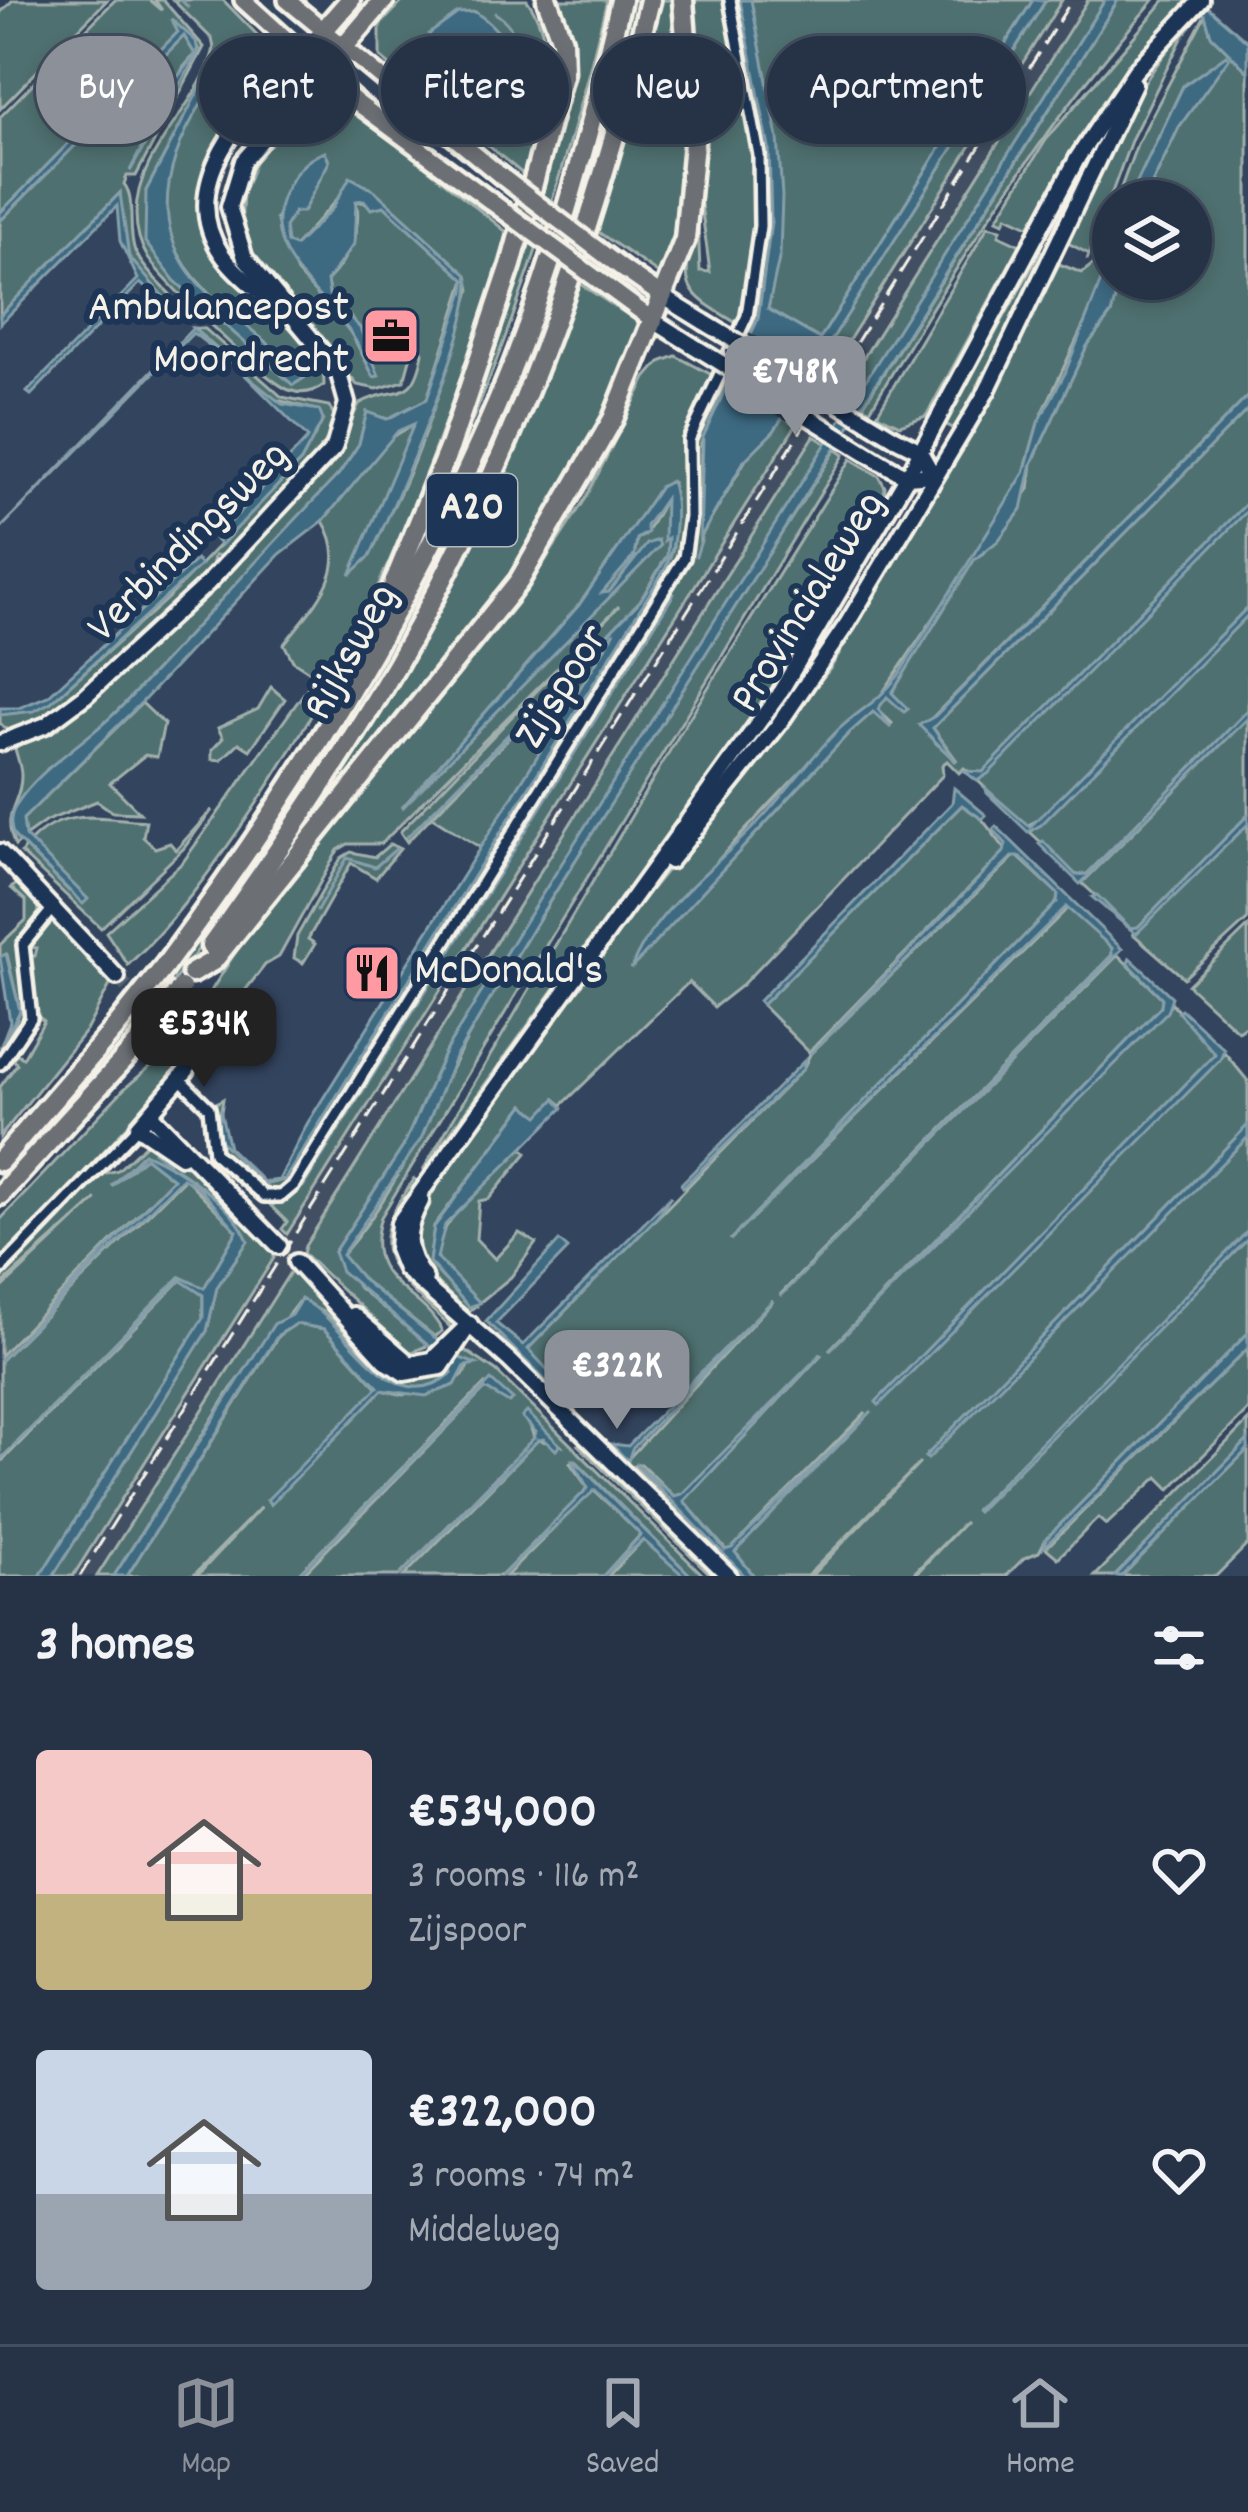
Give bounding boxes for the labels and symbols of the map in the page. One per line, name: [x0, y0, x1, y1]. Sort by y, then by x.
place label: Ambulancepost Moordrecht: [88, 278, 349, 394]
office icon: Ambulancepost Moordrecht: [360, 305, 422, 367]
pin: €748K: [711, 336, 879, 438]
street label: Verbindingsweg: [74, 427, 306, 659]
road number: A20: [427, 474, 517, 546]
street label: Provincialeweg: [716, 479, 904, 727]
street label: Rijksweg: [289, 573, 417, 733]
street label: Zijspoor: [501, 613, 627, 763]
place label: McDonald's: [414, 941, 603, 1005]
restaurant icon: McDonald's: [341, 942, 403, 1004]
pin: €534K: [120, 988, 288, 1090]
pin: €322K: [533, 1330, 701, 1432]

